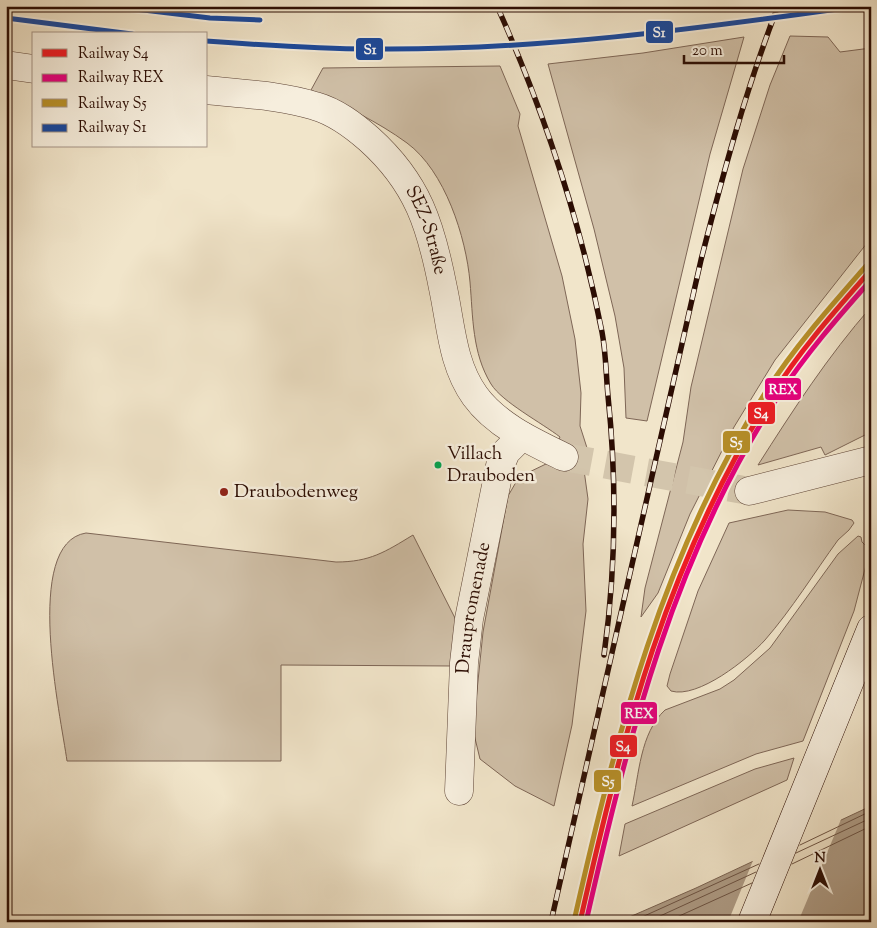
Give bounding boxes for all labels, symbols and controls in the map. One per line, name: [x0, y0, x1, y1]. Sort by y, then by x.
line badge: S1: [645, 20, 674, 44]
text: S1: [652, 24, 666, 44]
legend: [32, 32, 208, 148]
scale bar: [684, 32, 784, 64]
line badge: S1: [355, 37, 384, 61]
text: S1: [363, 41, 377, 61]
text: 20 m: [692, 41, 723, 62]
text: Railway S4: [78, 44, 149, 65]
text: Railway REX: [78, 68, 164, 89]
text: Railway S5: [78, 94, 147, 115]
text: Railway S1: [78, 118, 147, 139]
street label: SEZ-Straße: [398, 181, 453, 277]
line badge: REX: [764, 377, 802, 401]
text: REX: [768, 381, 798, 401]
line badge: S4: [747, 401, 776, 425]
text: S4: [754, 405, 769, 425]
line badge: S5: [722, 430, 751, 454]
text: S5: [729, 434, 743, 454]
place label: Villach Drauboden: [447, 442, 535, 490]
marker: Villach Drauboden: [433, 460, 443, 470]
place label: Draubodenweg: [234, 479, 358, 506]
marker: Draubodenweg: [218, 486, 230, 498]
street label: Draupromenade: [450, 539, 498, 674]
line badge: REX: [620, 701, 658, 725]
text: REX: [624, 705, 654, 725]
line badge: S4: [609, 734, 638, 758]
text: S4: [616, 738, 631, 758]
line badge: S5: [593, 769, 622, 793]
text: S5: [601, 773, 615, 793]
north arrow: [794, 846, 844, 896]
text: N: [814, 849, 826, 869]

